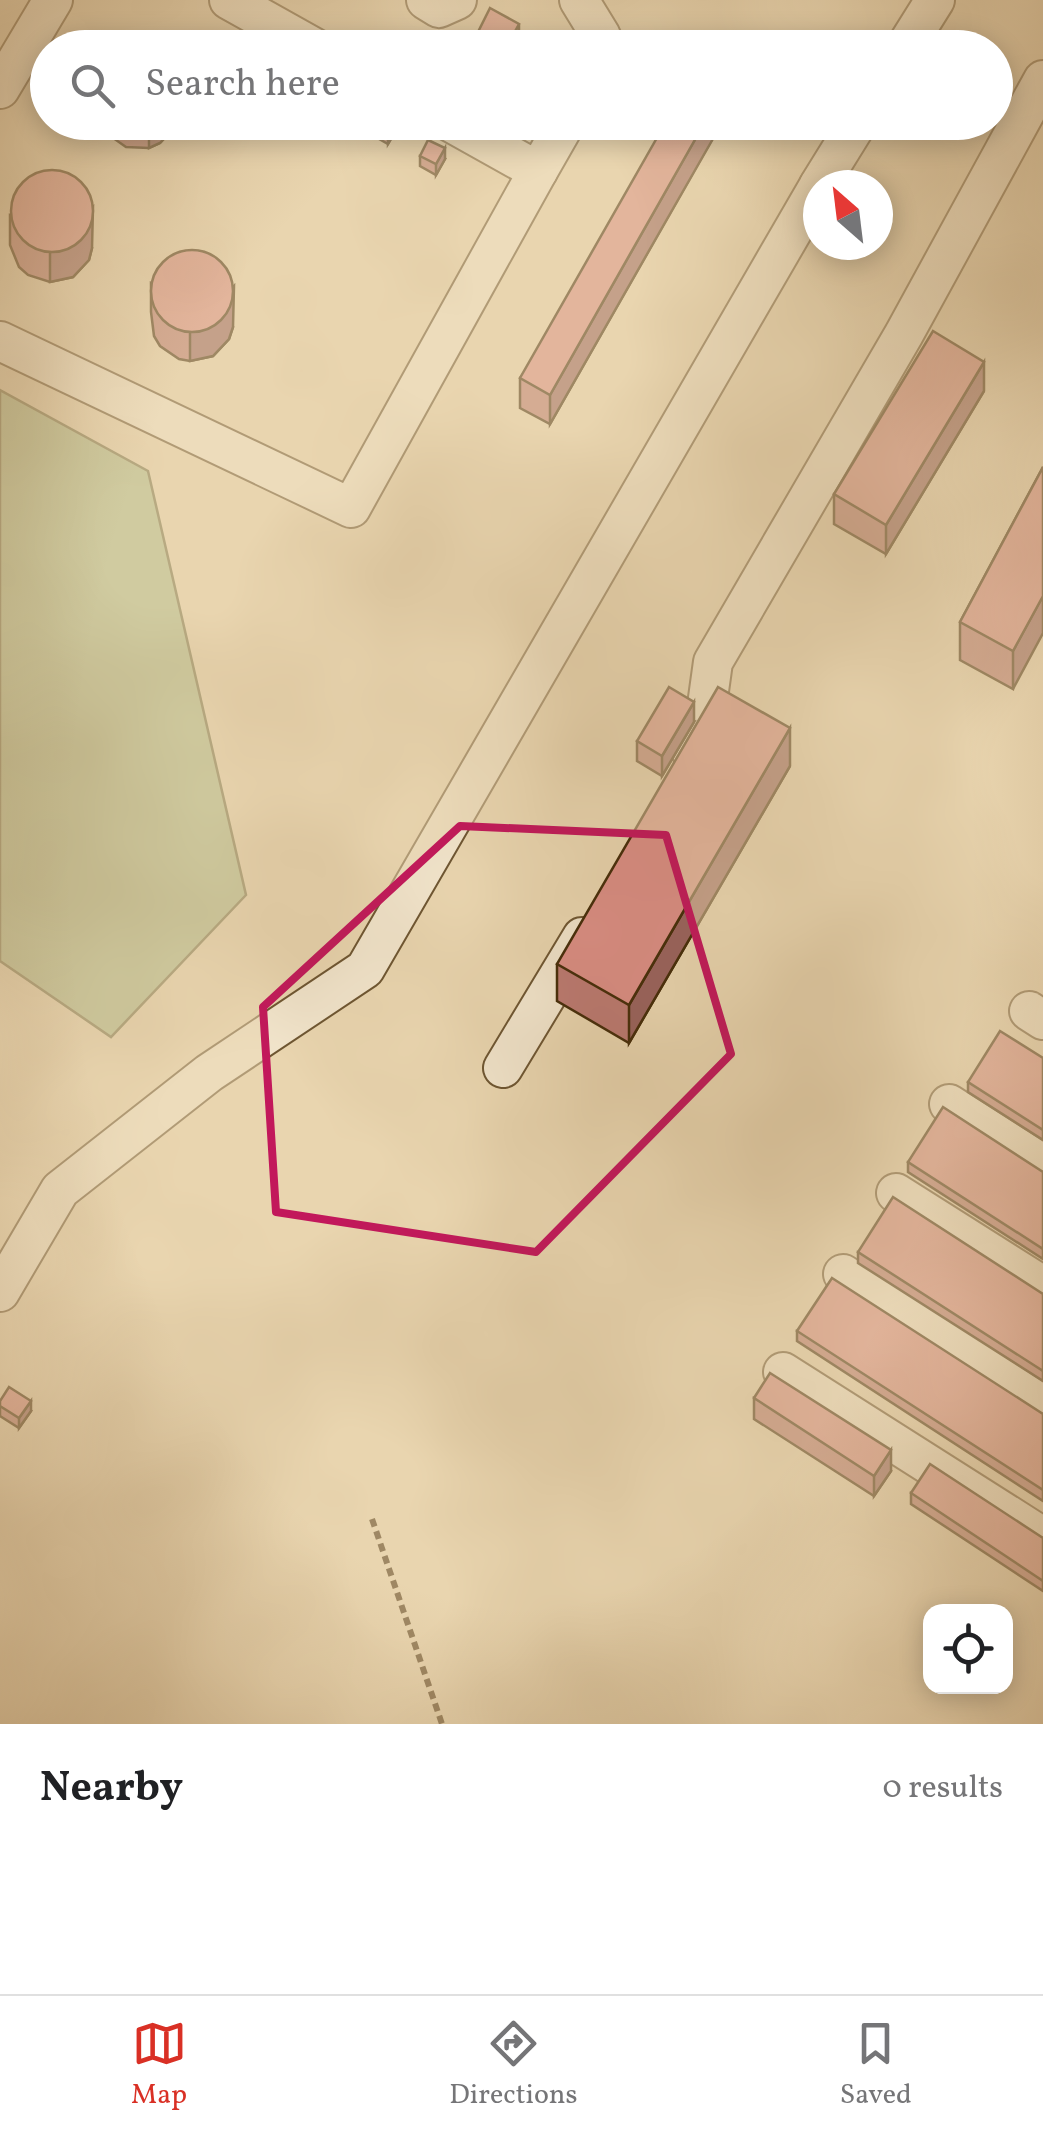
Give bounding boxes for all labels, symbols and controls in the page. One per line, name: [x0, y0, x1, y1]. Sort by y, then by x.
search box: [30, 30, 1013, 140]
icon: search: [65, 58, 120, 113]
text: Search here: [145, 59, 340, 112]
north arrow: [803, 170, 893, 260]
map controls: [923, 1604, 1013, 1694]
button: locate: [923, 1604, 1013, 1694]
text: Nearby: [40, 1760, 183, 1819]
text: 0 results: [883, 1767, 1003, 1811]
tab: Map: [131, 2016, 187, 2115]
tab: Directions: [449, 2016, 578, 2115]
tab: Saved: [840, 2016, 912, 2115]

